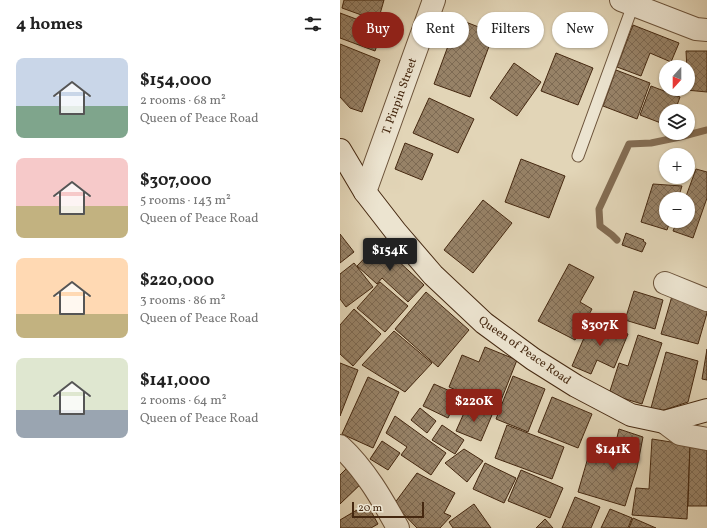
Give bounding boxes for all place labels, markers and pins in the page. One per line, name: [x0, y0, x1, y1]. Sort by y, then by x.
pin: $154K: [362, 238, 418, 272]
pin: $307K: [572, 313, 628, 347]
pin: $220K: [446, 389, 502, 423]
pin: $141K: [585, 437, 641, 471]

